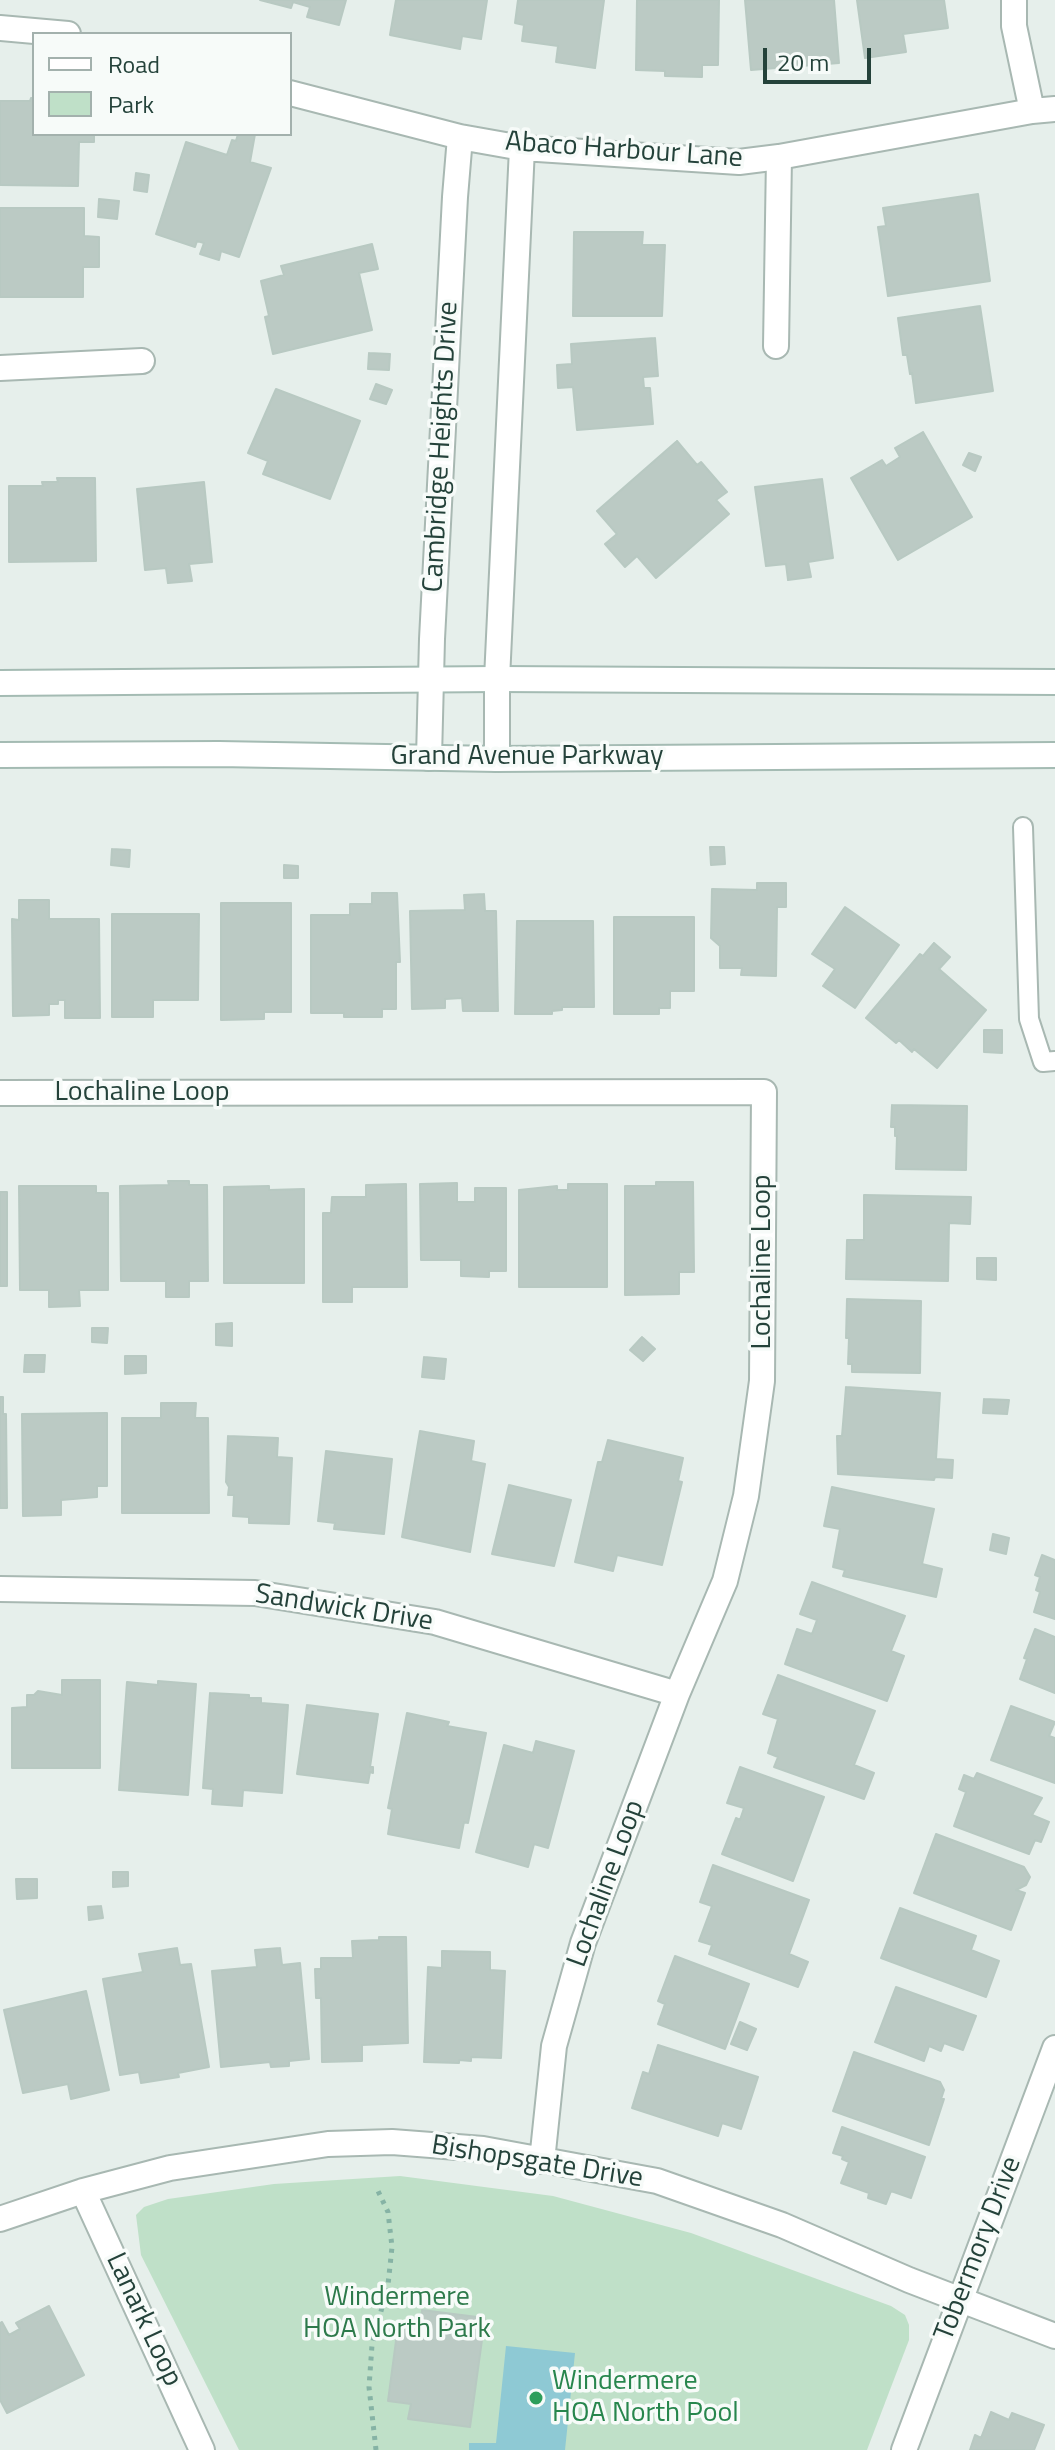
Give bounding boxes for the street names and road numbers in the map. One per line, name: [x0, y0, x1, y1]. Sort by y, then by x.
street label: Abaco Harbour Lane: [504, 126, 744, 176]
street label: Cambridge Heights Drive: [418, 301, 466, 593]
street label: Grand Avenue Parkway: [391, 740, 663, 774]
street label: Lochaline Loop: [55, 1076, 229, 1110]
street label: Lochaline Loop: [746, 1175, 780, 1349]
street label: Sandwick Drive: [253, 1578, 435, 1640]
street label: Lochaline Loop: [561, 1796, 653, 1972]
street label: Bishopsgate Drive: [429, 2130, 645, 2196]
street label: Tobermory Drive: [928, 2152, 1030, 2346]
street label: Lanark Loop: [97, 2248, 189, 2392]

